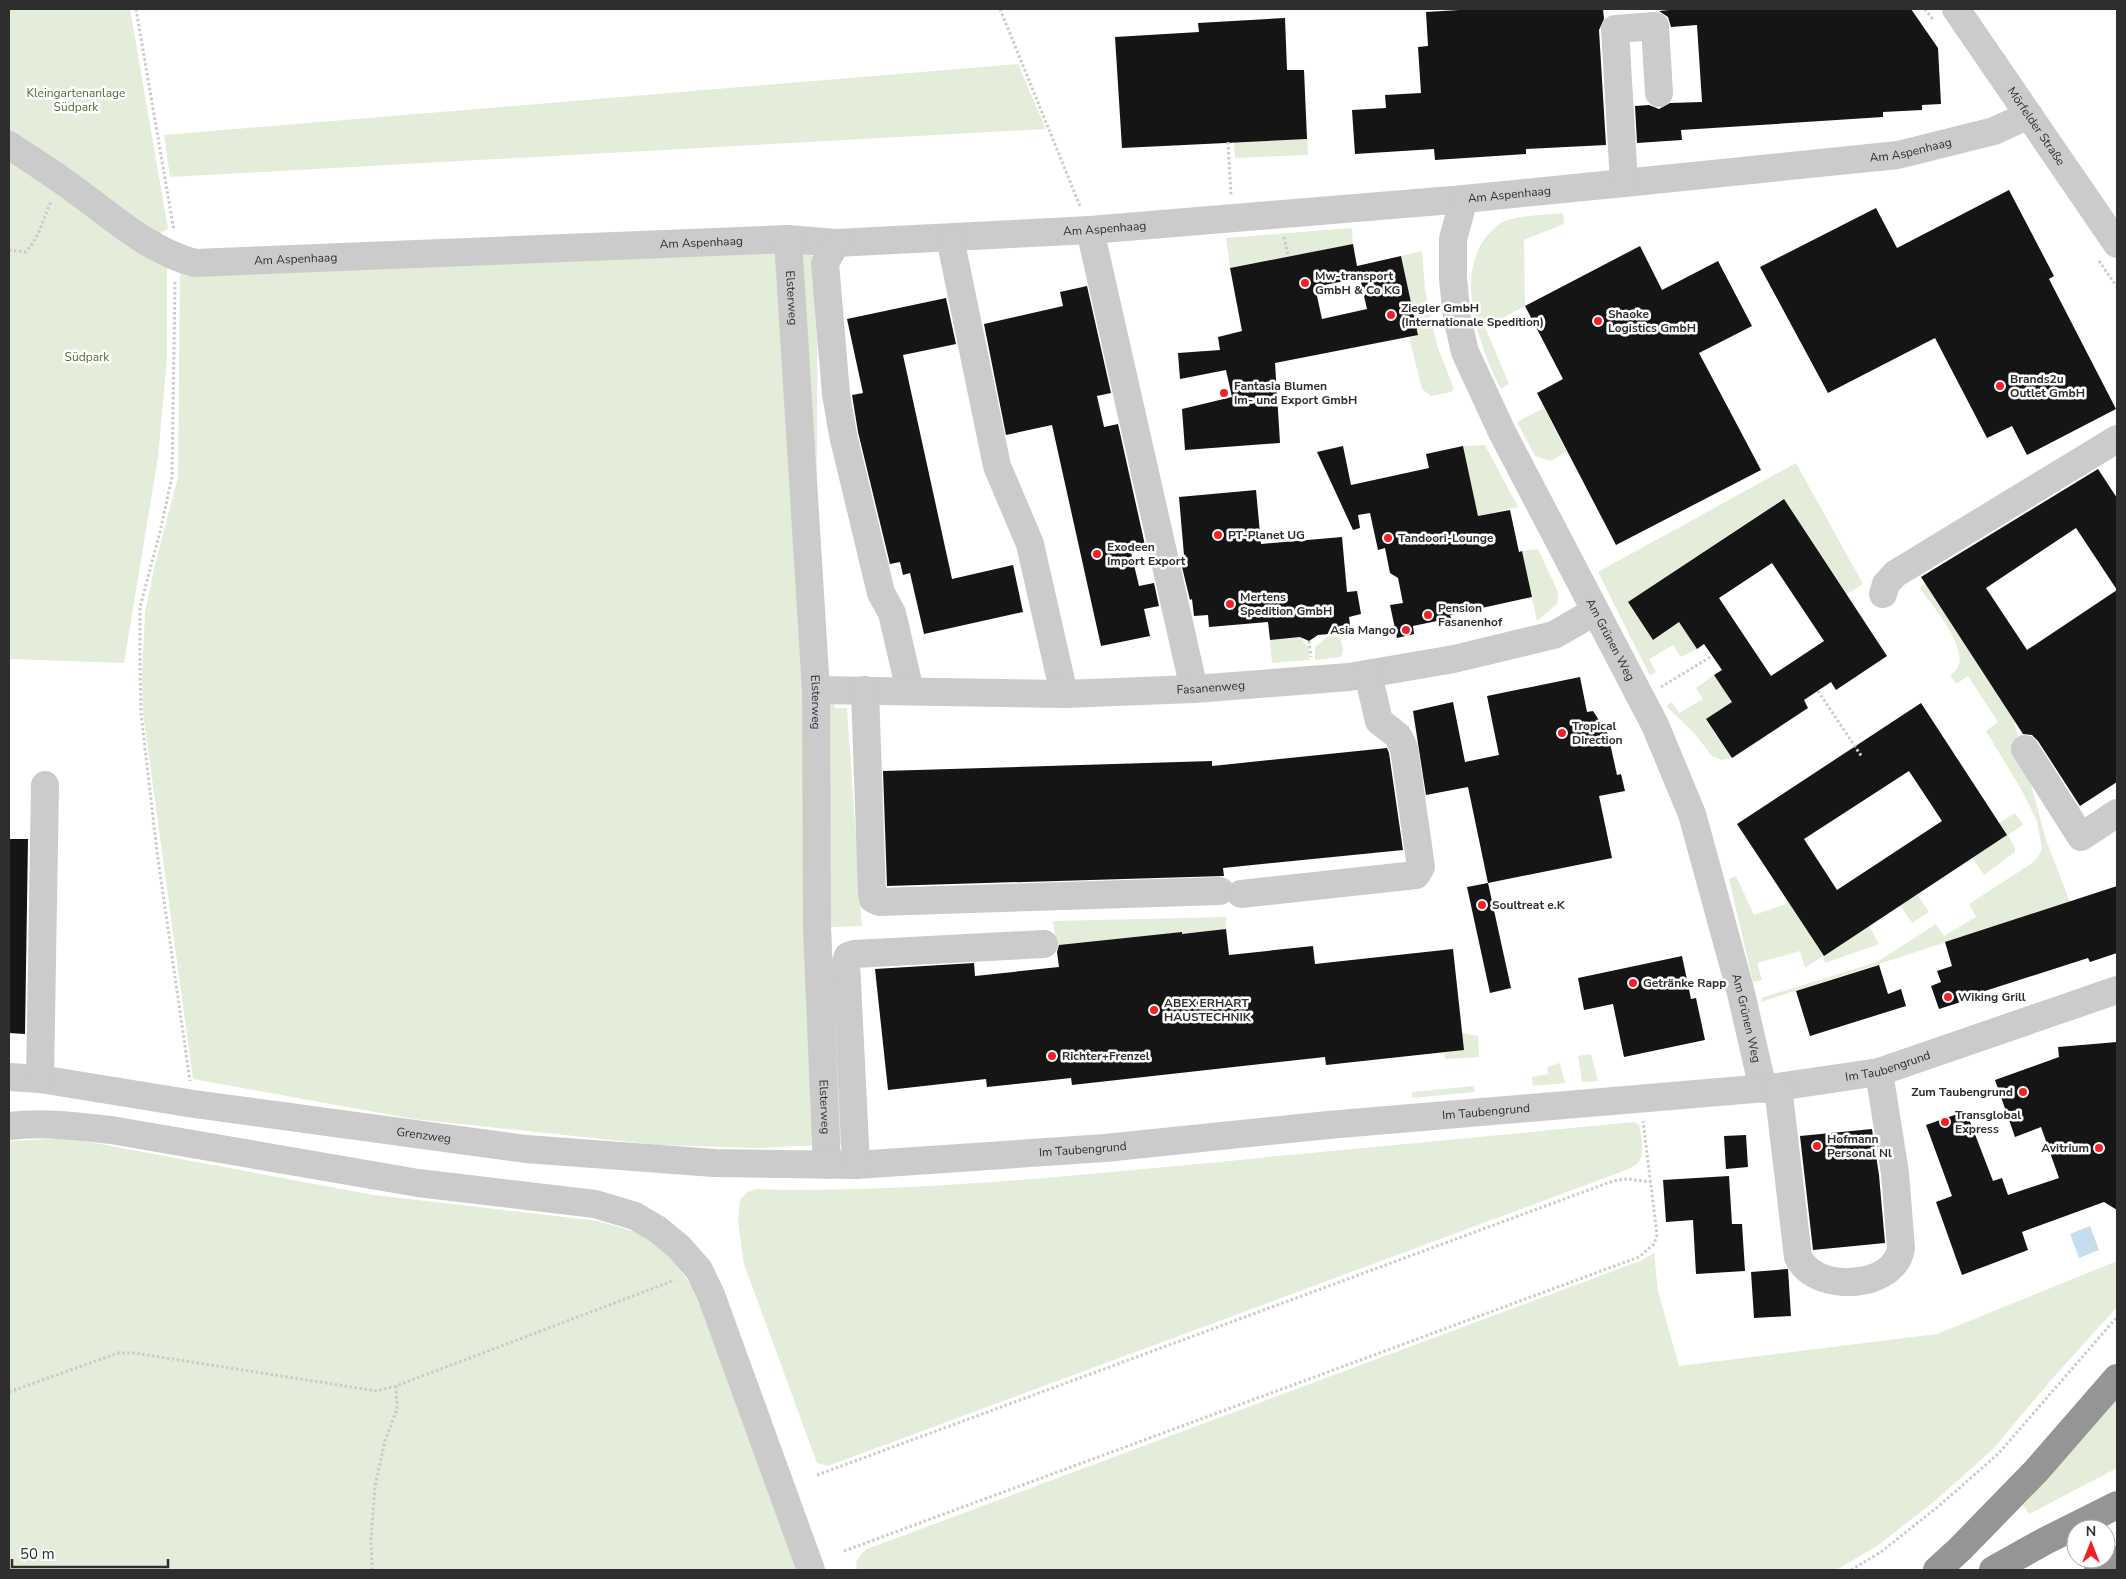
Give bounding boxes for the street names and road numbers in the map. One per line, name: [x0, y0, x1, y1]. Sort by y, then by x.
street label: Mörfelder Straße: [2004, 84, 2069, 169]
street label: Am Aspenhaag: [1869, 134, 1953, 166]
street label: Am Aspenhaag: [1467, 182, 1552, 207]
street label: Am Aspenhaag: [1063, 217, 1147, 239]
street label: Am Aspenhaag: [659, 233, 743, 252]
street label: Am Aspenhaag: [254, 249, 338, 269]
street label: Elsterweg: [782, 270, 801, 326]
street label: Am Grünen Weg: [1582, 596, 1639, 684]
street label: Elsterweg: [807, 674, 824, 730]
street label: Fasanenweg: [1176, 677, 1245, 698]
street label: Am Grünen Weg: [1728, 972, 1765, 1064]
street label: Im Taubengrund: [1844, 1047, 1933, 1085]
street label: Elsterweg: [815, 1079, 834, 1135]
street label: Im Taubengrund: [1442, 1100, 1531, 1123]
street label: Grenzweg: [395, 1124, 452, 1147]
street label: Im Taubengrund: [1038, 1138, 1127, 1160]

